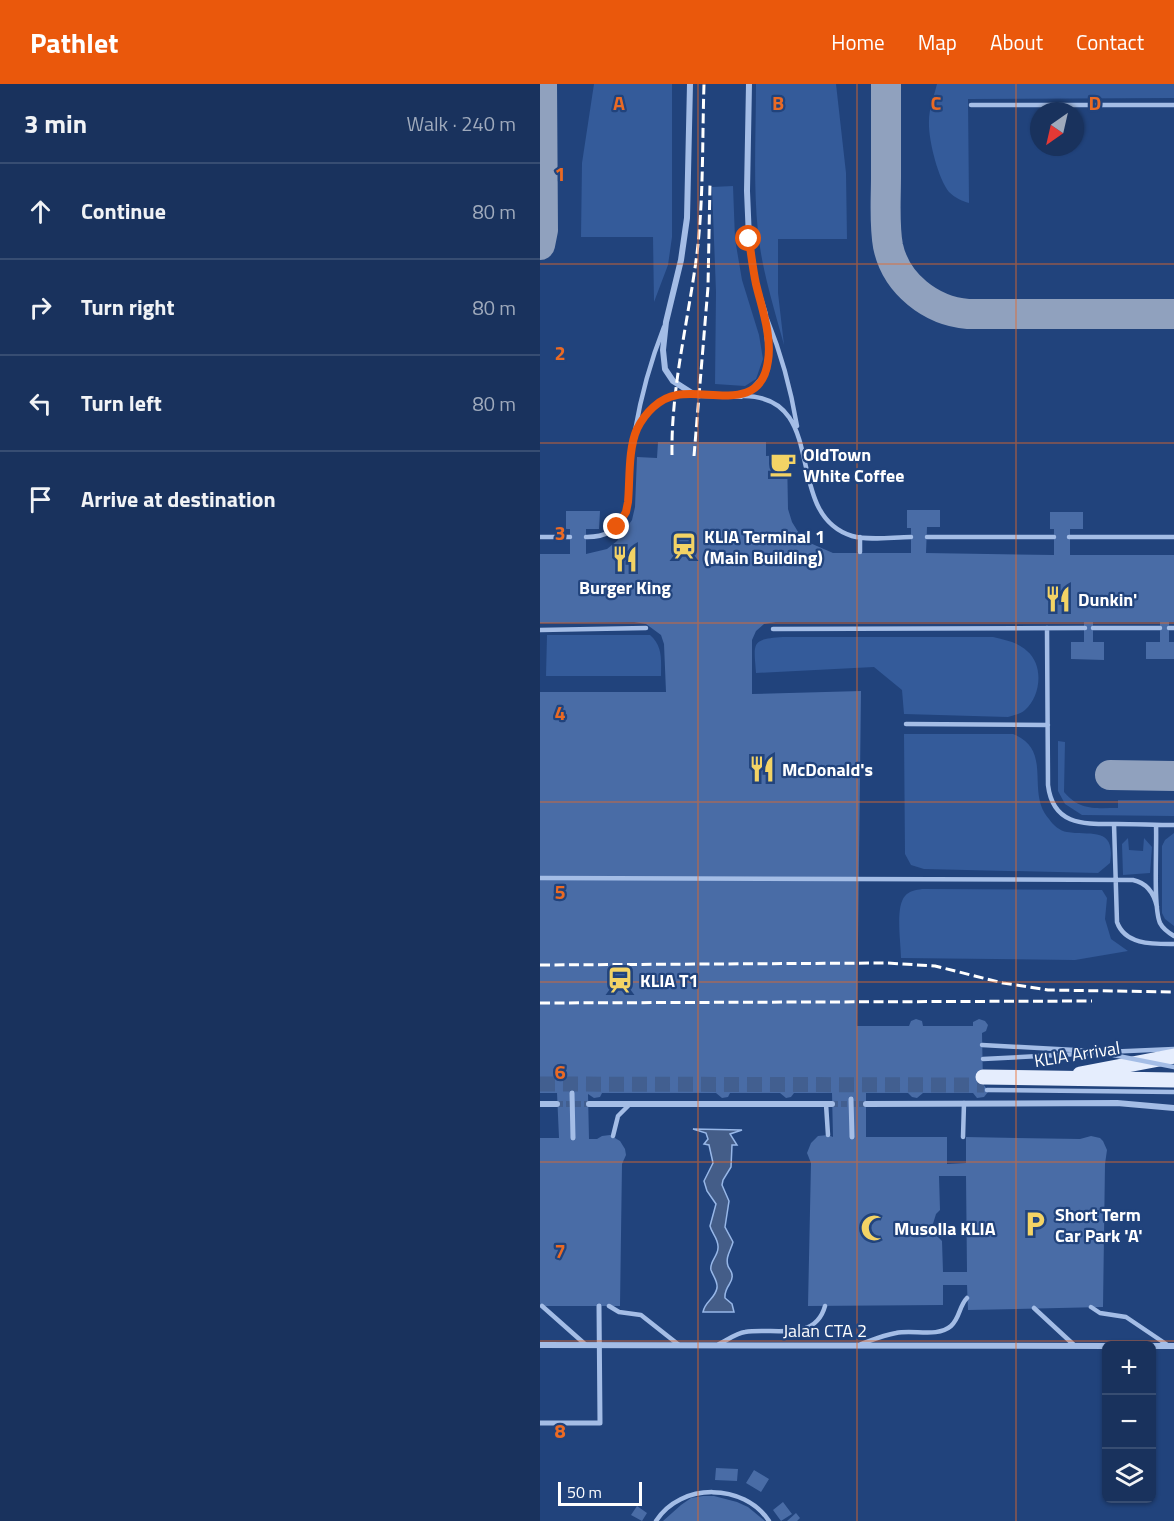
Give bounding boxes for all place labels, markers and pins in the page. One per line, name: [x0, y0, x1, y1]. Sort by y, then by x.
place label: OldTown White Coffee: [803, 441, 904, 489]
cafe icon: OldTown White Coffee: [768, 449, 798, 479]
place label: KLIA Terminal 1 (Main Building): [704, 523, 825, 571]
station icon: KLIA Terminal 1 (Main Building): [669, 531, 699, 561]
restaurant icon: Burger King: [610, 544, 640, 574]
place label: Burger King: [579, 574, 671, 601]
restaurant icon: Dunkin': [1043, 584, 1073, 614]
place label: Dunkin': [1078, 586, 1137, 613]
restaurant icon: McDonald's: [747, 754, 777, 784]
place label: McDonald's: [782, 756, 873, 783]
station icon: KLIA T1: [605, 965, 635, 995]
place label: KLIA T1: [640, 967, 699, 994]
place label: Short Term Car Park 'A': [1055, 1201, 1143, 1249]
parking icon: Short Term Car Park 'A': [1020, 1209, 1050, 1239]
mosque icon: Musolla KLIA: [859, 1213, 889, 1243]
place label: Musolla KLIA: [894, 1215, 996, 1242]

